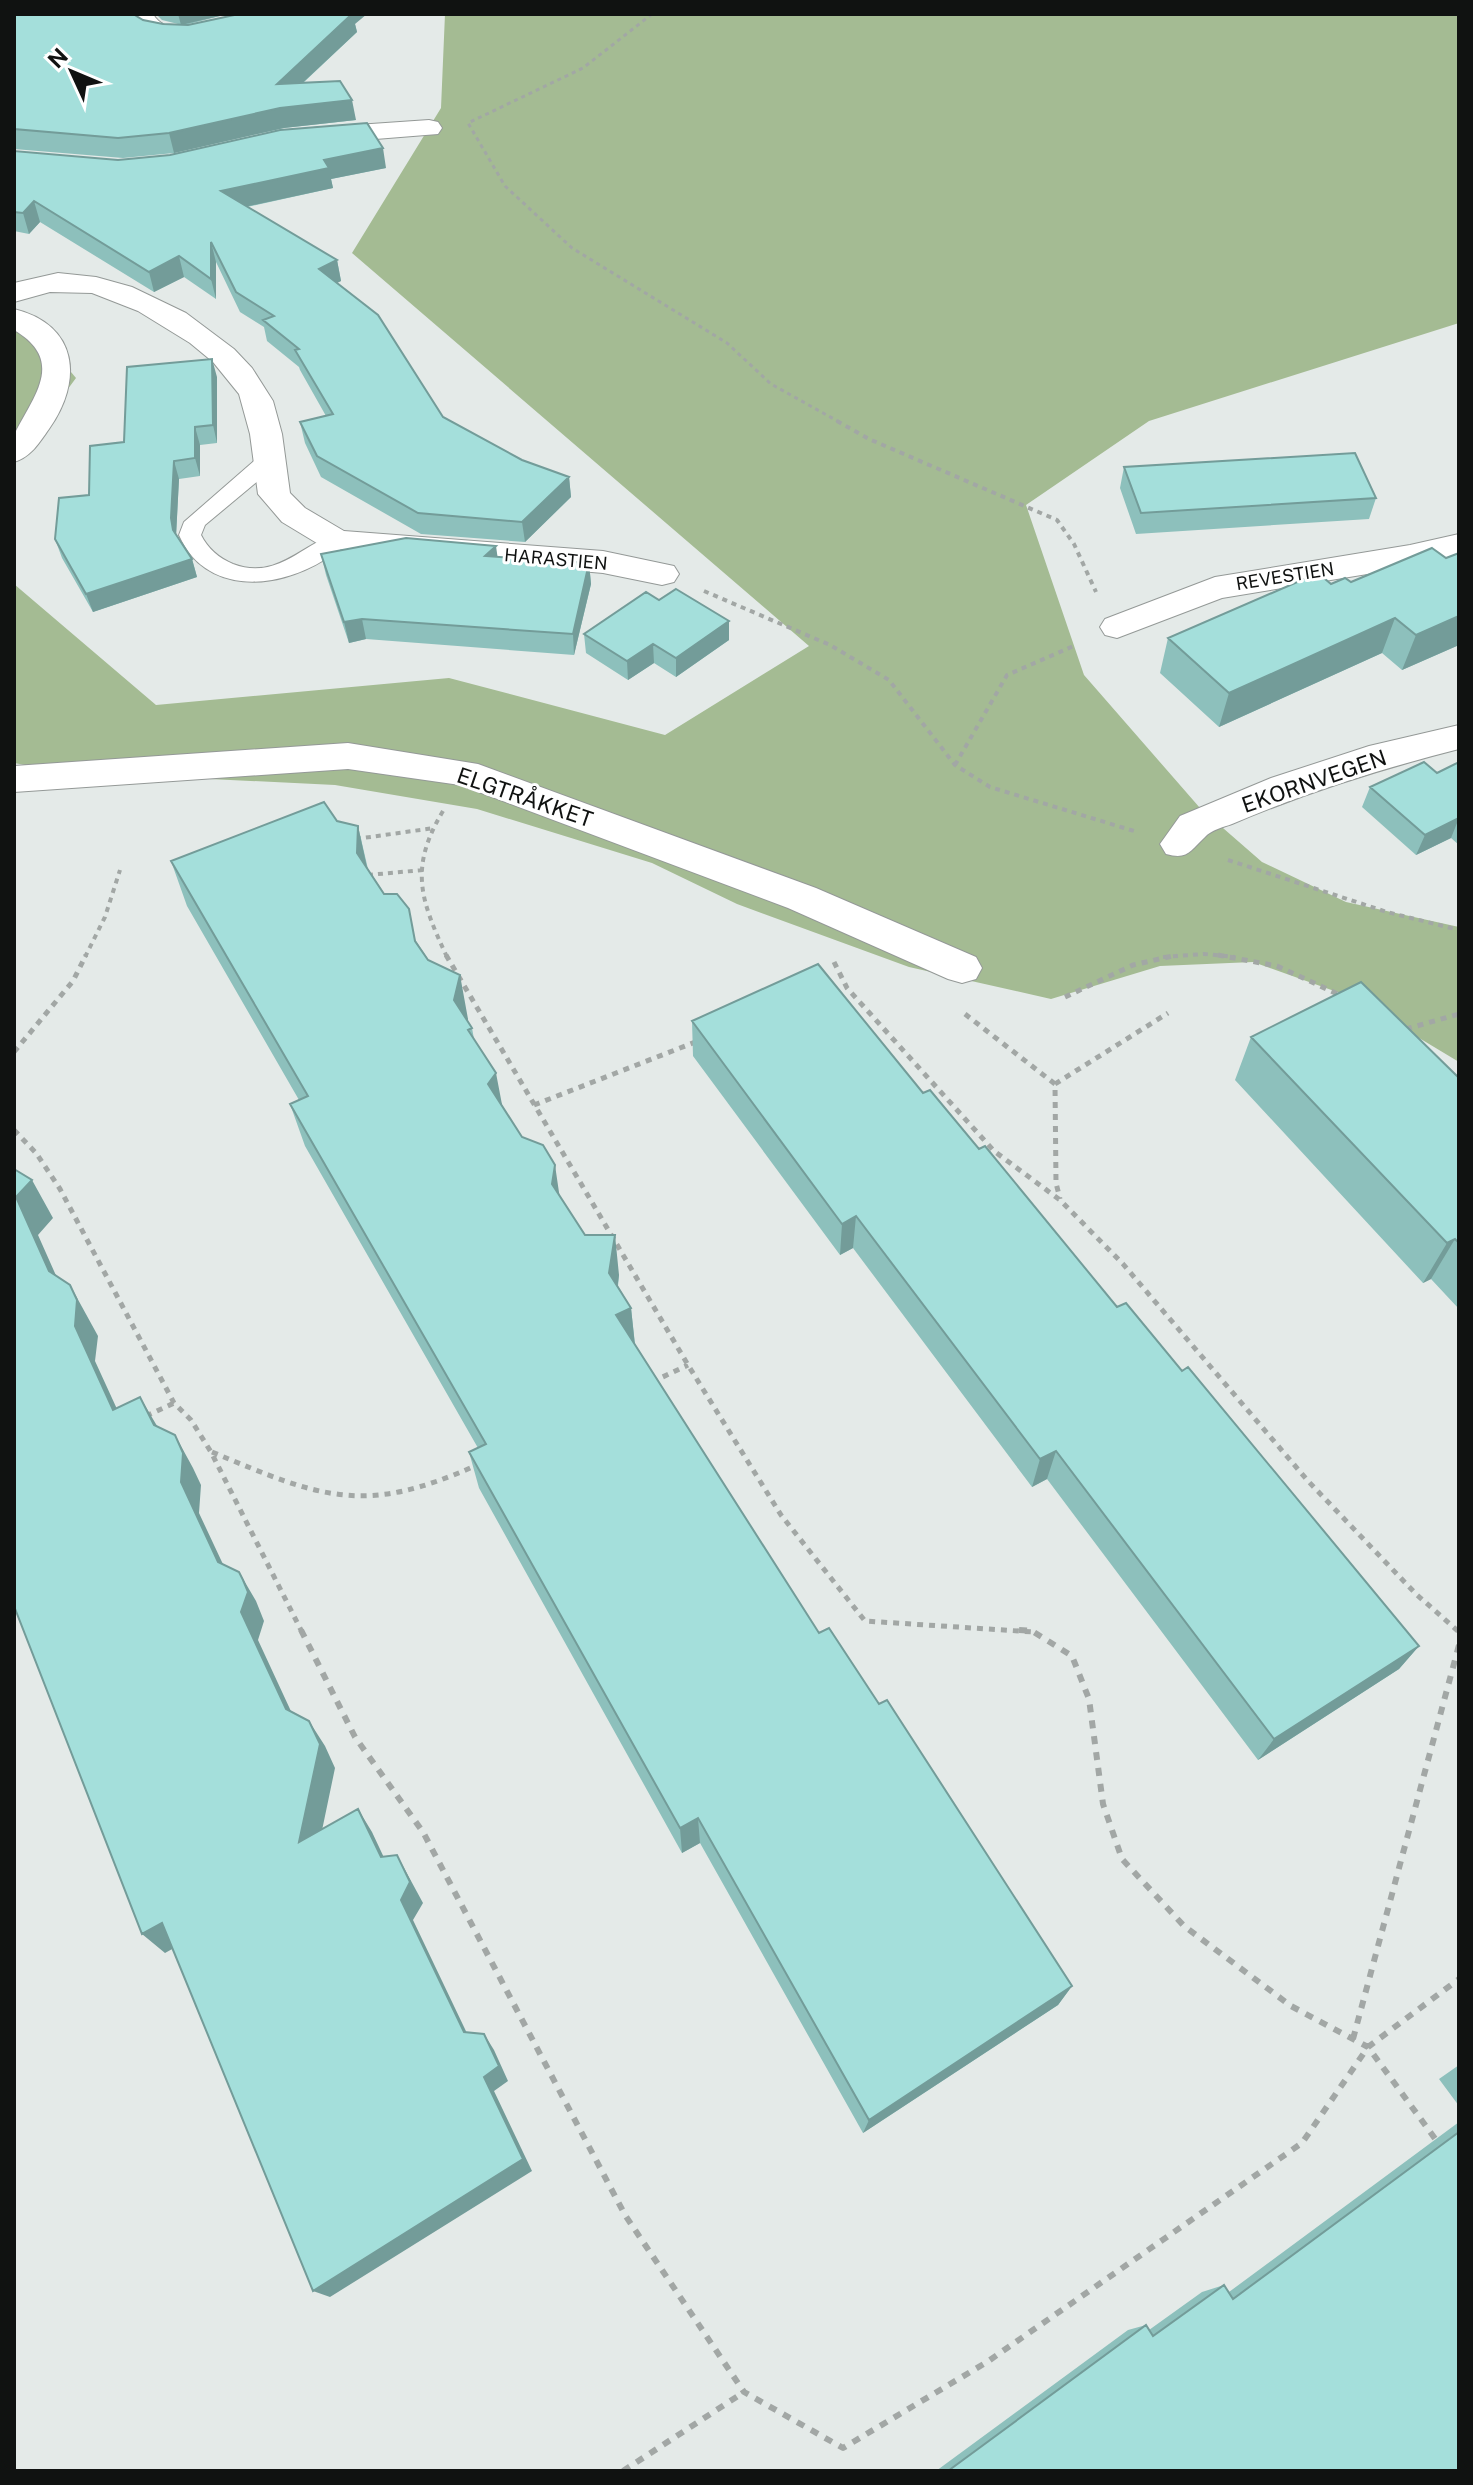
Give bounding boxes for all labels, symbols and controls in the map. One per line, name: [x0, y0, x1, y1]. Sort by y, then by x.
north arrow: [32, 32, 112, 112]
text: N: [42, 43, 73, 73]
street label: HARASTIEN: [503, 544, 609, 574]
street label: REVESTIEN: [1234, 558, 1336, 594]
street label: EKORNVEGEN: [1238, 744, 1390, 818]
street label: ELGTRÅKKET: [454, 760, 597, 832]

